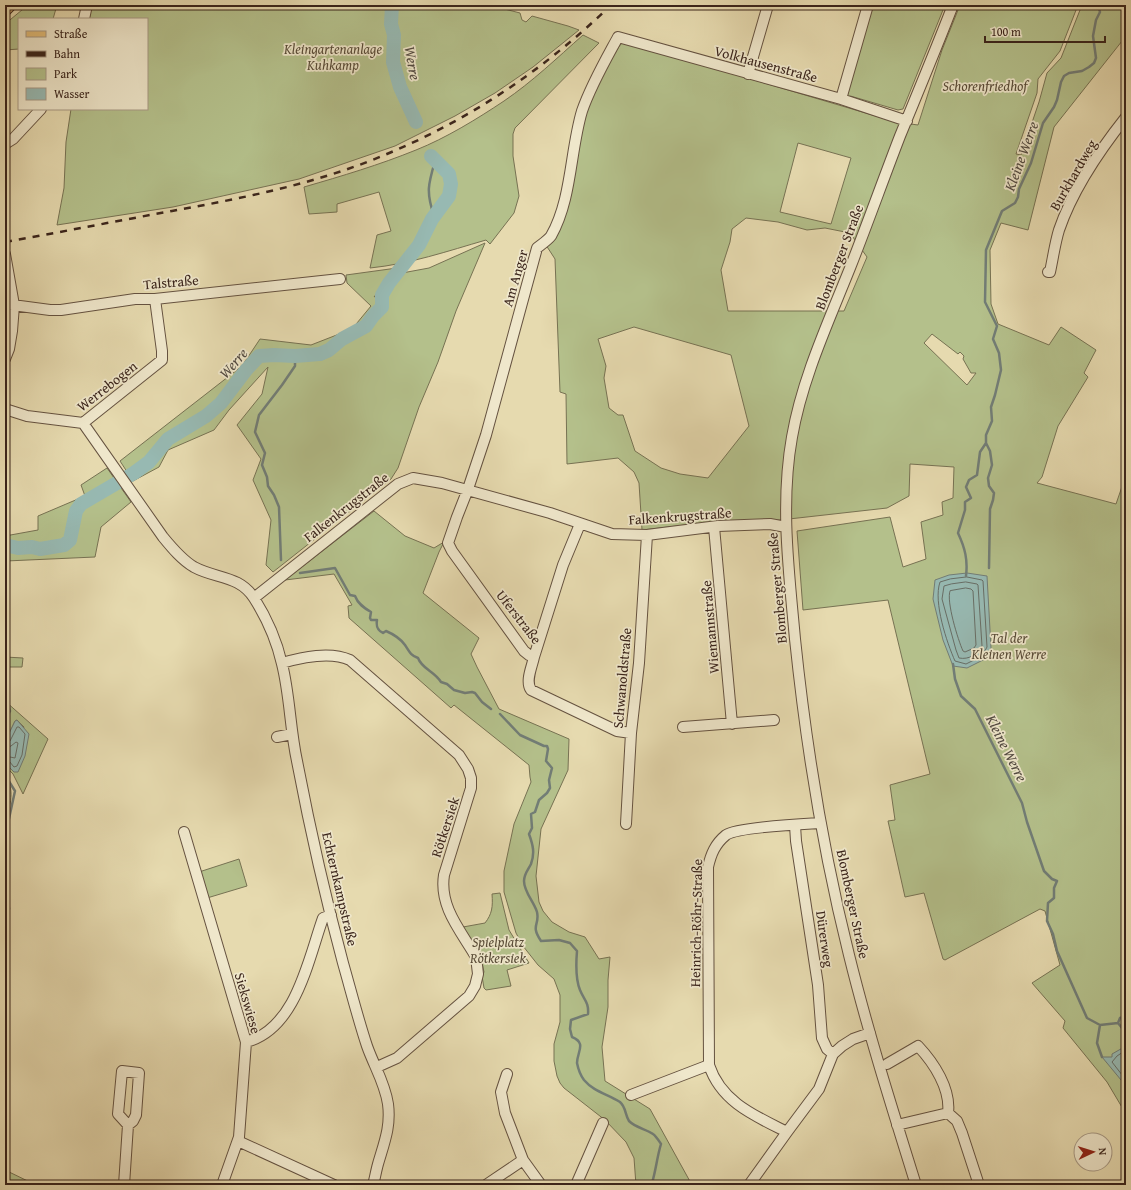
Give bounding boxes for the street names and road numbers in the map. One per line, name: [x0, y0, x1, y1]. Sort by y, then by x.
street label: Volkhausenstraße: [712, 41, 820, 88]
street label: Burkhardweg: [1045, 136, 1101, 214]
street label: Blomberger Straße: [810, 201, 868, 313]
street label: Am Anger: [497, 247, 533, 309]
street label: Talstraße: [143, 270, 200, 294]
street label: Werrebogen: [73, 356, 141, 416]
street label: Falkenkrugstraße: [299, 467, 393, 547]
street label: Falkenkrugstraße: [628, 502, 733, 530]
street label: Blomberger Straße: [762, 531, 792, 644]
street label: Wiemannstraße: [696, 579, 724, 675]
street label: Uferstraße: [492, 586, 547, 649]
street label: Schwanoldstraße: [608, 626, 636, 729]
street label: Rötkersiek: [426, 793, 464, 860]
street label: Echternkampstraße: [317, 830, 363, 948]
street label: Blomberger Straße: [832, 848, 874, 961]
street label: Heinrich-Röhr-Straße: [685, 858, 707, 987]
street label: Dürerweg: [811, 909, 839, 969]
street label: Siekswiese: [230, 970, 266, 1036]

